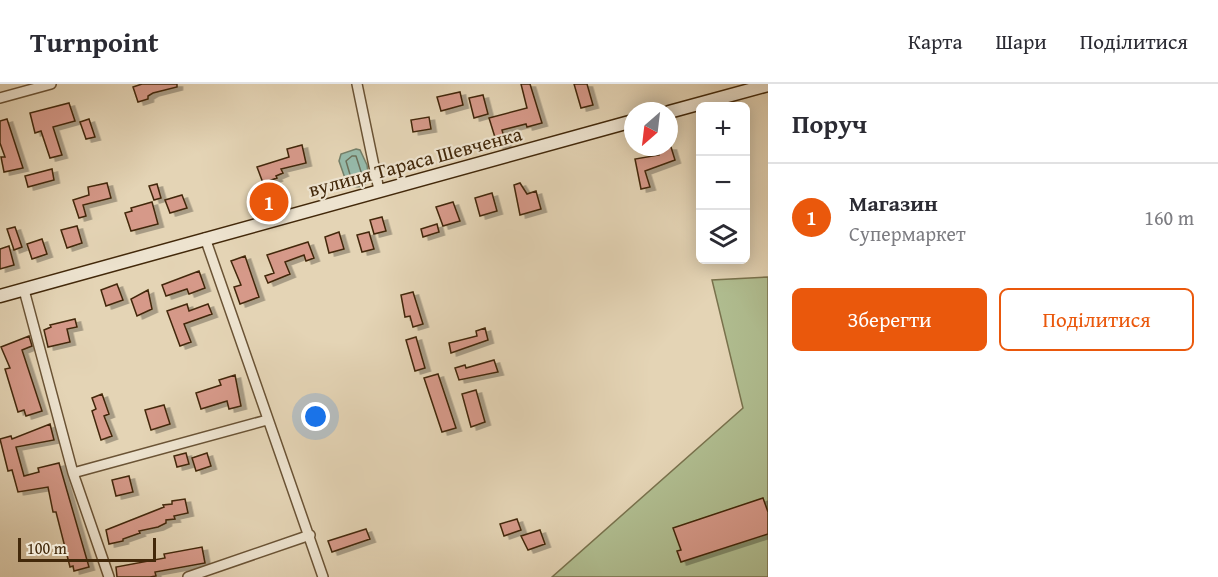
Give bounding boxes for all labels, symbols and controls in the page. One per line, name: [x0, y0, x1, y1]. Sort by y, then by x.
text: Turnpoint: [30, 21, 159, 62]
text: Карта: [908, 26, 962, 57]
text: Шари: [995, 26, 1047, 57]
text: Поділитися: [1080, 26, 1188, 57]
north arrow: [624, 102, 678, 156]
map controls: [696, 102, 750, 264]
button: +: [696, 102, 750, 156]
text: Поруч: [792, 104, 867, 143]
street label: вулиця Тараса Шевченка: [305, 118, 526, 203]
button: −: [696, 156, 750, 210]
pin: 1: [250, 180, 288, 224]
text: Магазин: [849, 187, 938, 219]
text: 1: [806, 203, 817, 232]
text: 160 m: [1144, 203, 1194, 232]
button: layers: [696, 210, 750, 264]
text: Супермаркет: [849, 219, 966, 248]
button: Зберегти: [792, 288, 987, 351]
button: Поділитися: [999, 288, 1194, 351]
your location: [301, 402, 330, 431]
scale bar: [18, 535, 156, 562]
text: 100 m: [27, 536, 67, 560]

